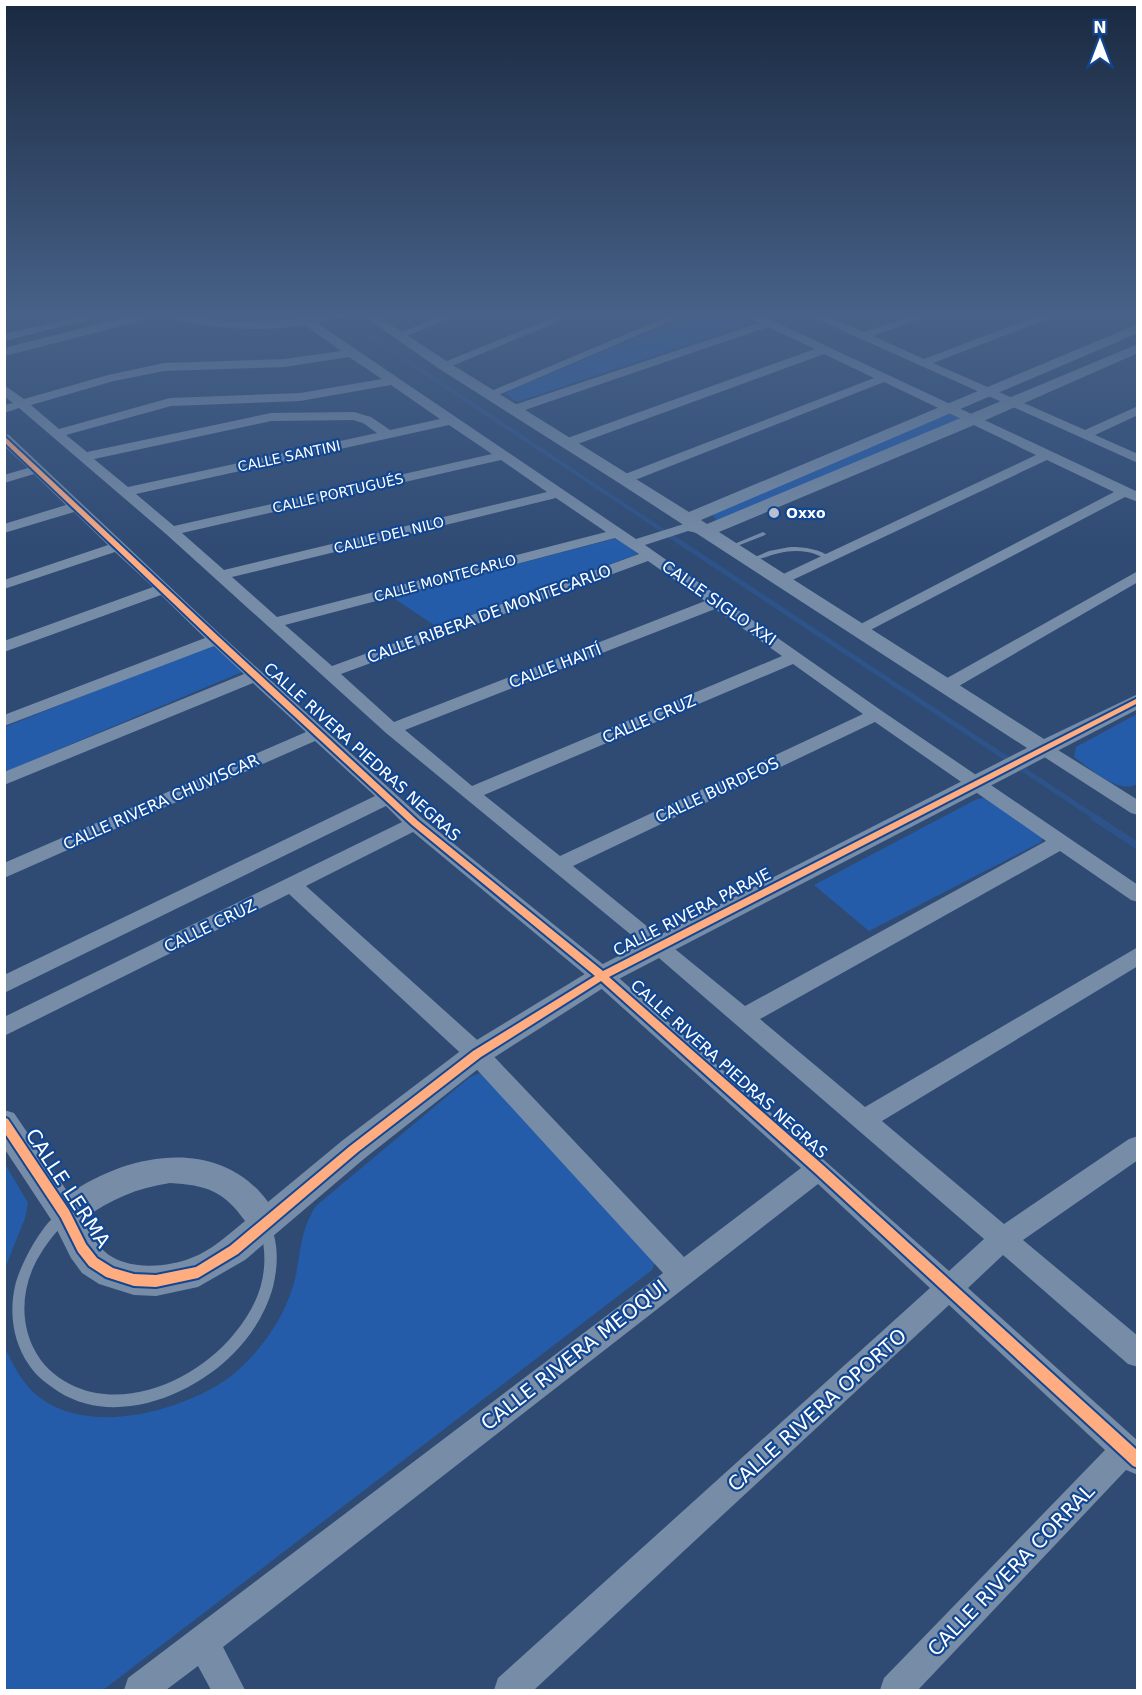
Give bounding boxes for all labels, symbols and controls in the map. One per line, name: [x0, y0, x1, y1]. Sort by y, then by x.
north arrow: [1070, 12, 1130, 72]
text: N: [1093, 18, 1107, 37]
street label: CALLE SANTINI: [236, 437, 342, 475]
street label: CALLE PORTUGUÉS: [271, 470, 405, 516]
place label: Oxxo: [786, 505, 826, 521]
marker: Oxxo: [767, 506, 781, 520]
street label: CALLE DEL NILO: [332, 514, 446, 556]
street label: CALLE MONTECARLO: [372, 551, 518, 605]
street label: CALLE SIGLO XXI: [658, 556, 780, 650]
street label: CALLE RIBERA DE MONTECARLO: [364, 561, 614, 667]
street label: CALLE HAITÍ: [506, 640, 604, 692]
street label: CALLE RIVERA PIEDRAS NEGRAS: [260, 659, 464, 845]
street label: CALLE CRUZ: [599, 691, 699, 747]
street label: CALLE RIVERA CHUVISCAR: [60, 750, 262, 854]
street label: CALLE BURDEOS: [652, 753, 782, 827]
street label: CALLE RIVERA PARAJE: [610, 864, 774, 960]
street label: CALLE CRUZ: [161, 896, 259, 956]
street label: CALLE RIVERA PIEDRAS NEGRAS: [627, 976, 831, 1162]
street label: CALLE LERMA: [20, 1124, 116, 1252]
street label: CALLE RIVERA MEOQUI: [476, 1275, 672, 1435]
street label: CALLE RIVERA OPORTO: [723, 1323, 911, 1497]
street label: CALLE RIVERA CORRAL: [923, 1478, 1100, 1661]

